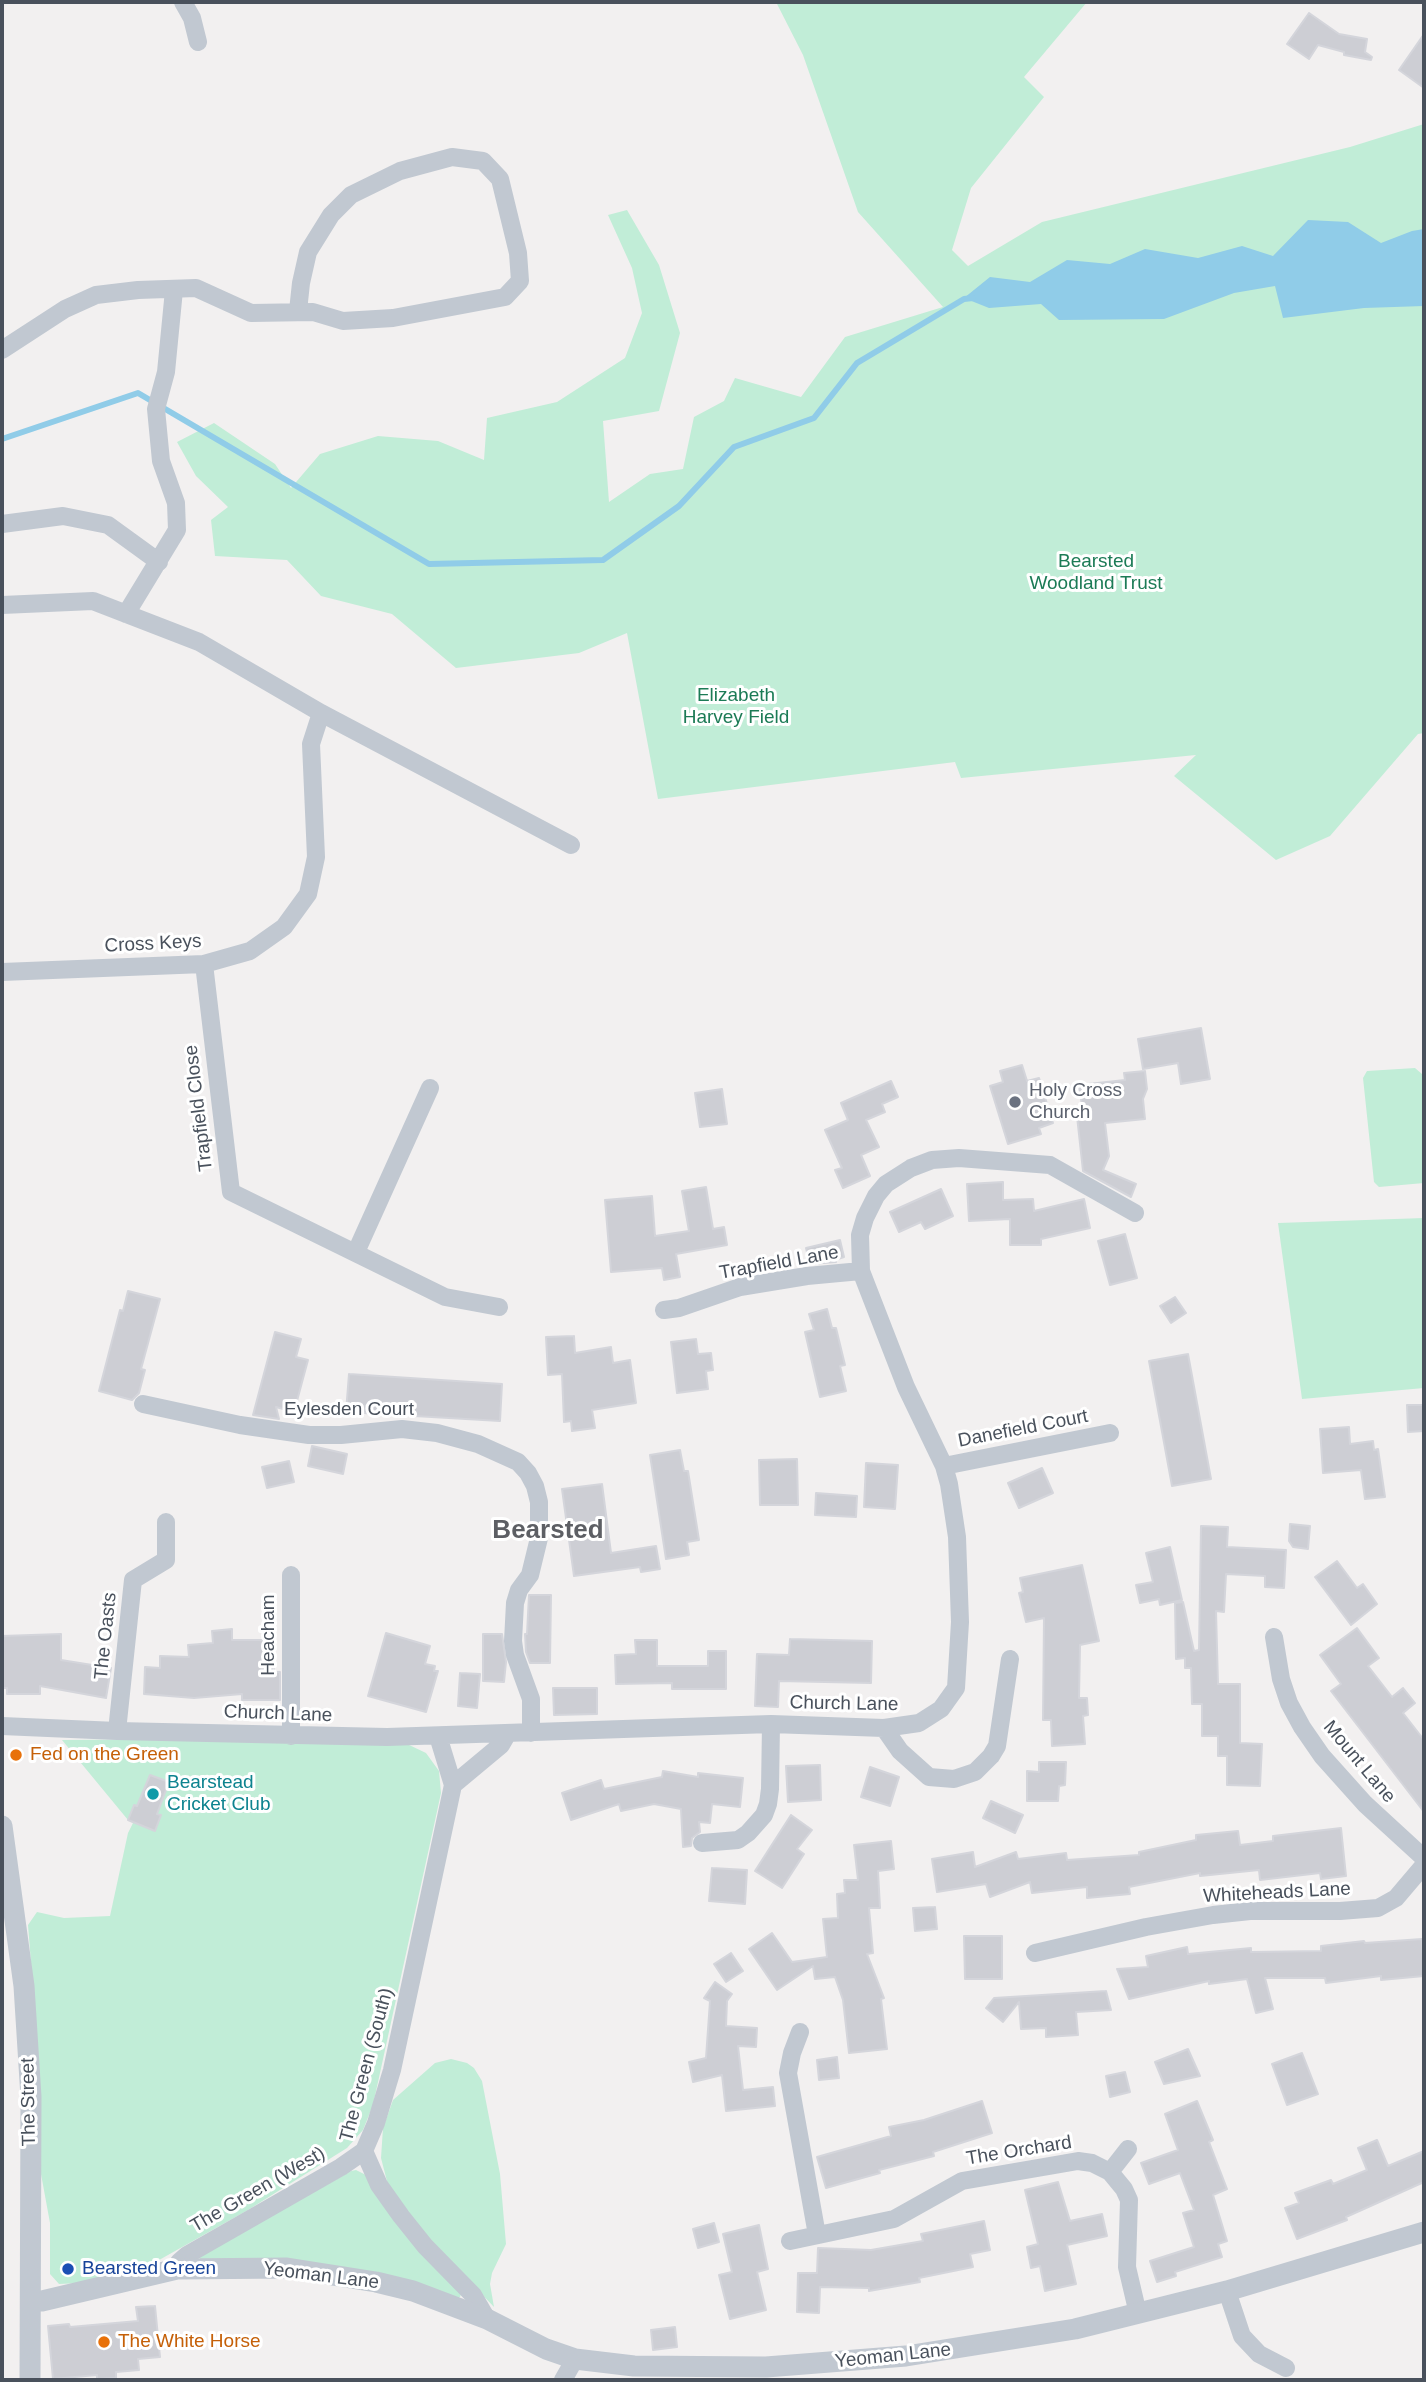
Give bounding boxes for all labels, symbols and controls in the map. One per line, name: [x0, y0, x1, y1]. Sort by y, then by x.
park label: Bearsted Woodland Trust: [1029, 551, 1163, 595]
park label: Elizabeth Harvey Field: [683, 685, 789, 729]
street label: Cross Keys: [104, 930, 202, 958]
street label: Trapfield Close: [180, 1044, 218, 1172]
place label: Holy Cross Church: [1029, 1080, 1122, 1124]
marker: Holy Cross Church: [1007, 1094, 1023, 1110]
street label: Trapfield Lane: [718, 1241, 840, 1285]
street label: Eylesden Court: [284, 1399, 414, 1421]
street label: Danefield Court: [956, 1405, 1090, 1453]
district label: Bearsted: [492, 1515, 604, 1547]
street label: The Oasts: [90, 1591, 122, 1681]
street label: Heacham: [258, 1594, 280, 1676]
street label: Church Lane: [789, 1692, 899, 1716]
street label: Church Lane: [223, 1701, 333, 1727]
street label: Mount Lane: [1318, 1716, 1400, 1808]
place label: Fed on the Green: [30, 1744, 179, 1766]
marker: Fed on the Green: [8, 1747, 24, 1763]
place label: Bearstead Cricket Club: [167, 1772, 270, 1816]
marker: Bearstead Cricket Club: [145, 1786, 161, 1802]
street label: Whiteheads Lane: [1203, 1878, 1351, 1908]
street label: The Green (South): [335, 1986, 399, 2144]
street label: The Street: [17, 2057, 41, 2147]
street label: The Orchard: [965, 2131, 1073, 2171]
street label: The Green (West): [187, 2142, 329, 2238]
place label: Bearsted Green: [82, 2258, 216, 2280]
street label: Yeoman Lane: [262, 2258, 380, 2294]
marker: Bearsted Green: [60, 2261, 76, 2277]
place label: The White Horse: [118, 2331, 261, 2353]
marker: The White Horse: [96, 2334, 112, 2350]
street label: Yeoman Lane: [834, 2339, 952, 2373]

